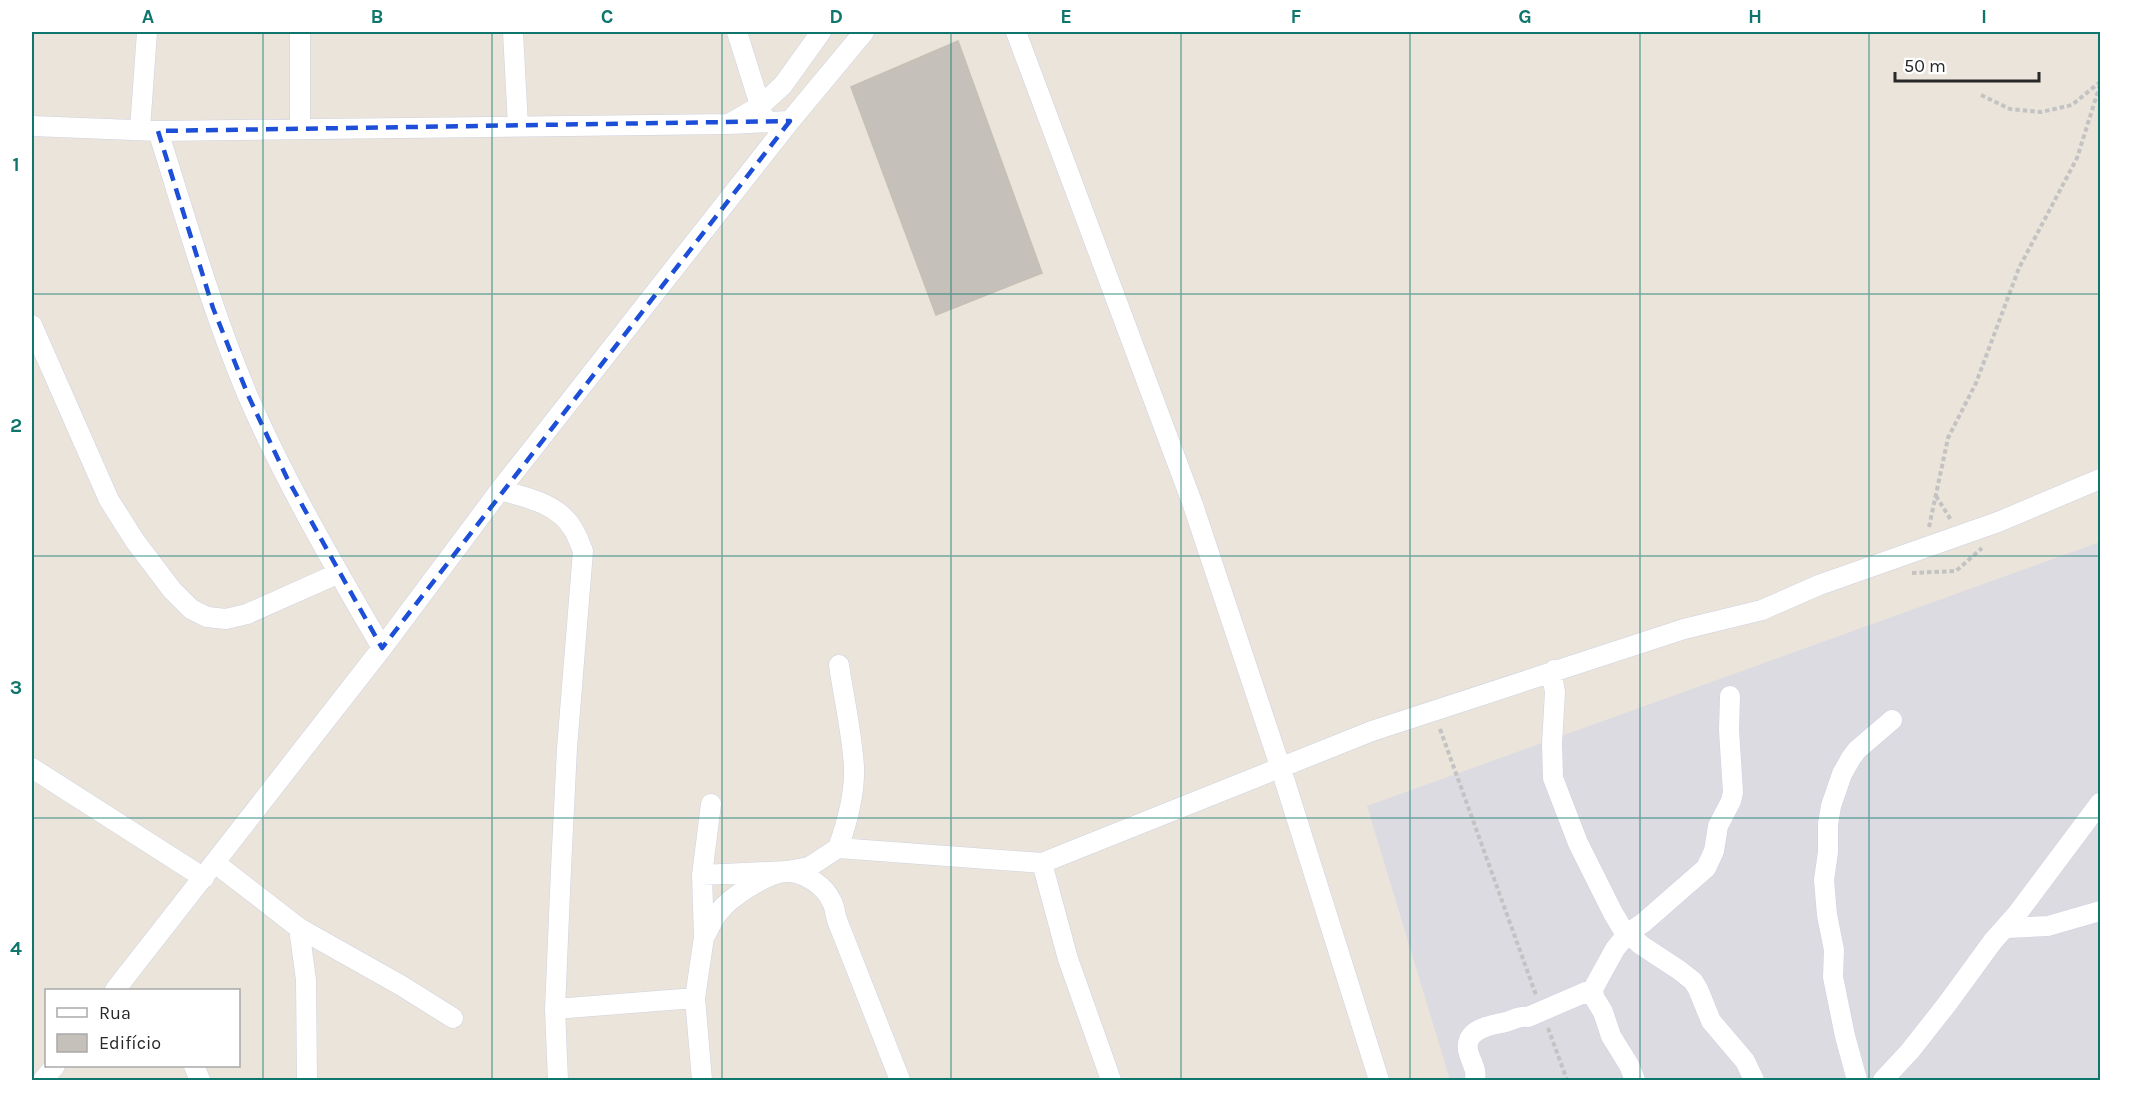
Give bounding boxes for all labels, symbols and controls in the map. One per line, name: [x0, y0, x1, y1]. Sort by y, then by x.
text: A: [142, 5, 155, 28]
text: B: [371, 5, 383, 28]
text: C: [601, 5, 613, 28]
text: D: [829, 5, 843, 28]
text: E: [1060, 5, 1072, 28]
text: F: [1291, 5, 1302, 28]
text: G: [1518, 5, 1532, 28]
text: H: [1748, 5, 1762, 28]
text: I: [1981, 5, 1987, 28]
scale bar: [1895, 45, 2039, 83]
text: 50 m: [1904, 55, 1946, 77]
text: 1: [12, 153, 20, 176]
text: 2: [10, 414, 22, 437]
text: 3: [10, 676, 22, 699]
text: 4: [10, 937, 22, 960]
legend: [45, 989, 240, 1067]
text: Rua: [99, 1002, 131, 1024]
text: Edifício: [99, 1032, 161, 1054]

